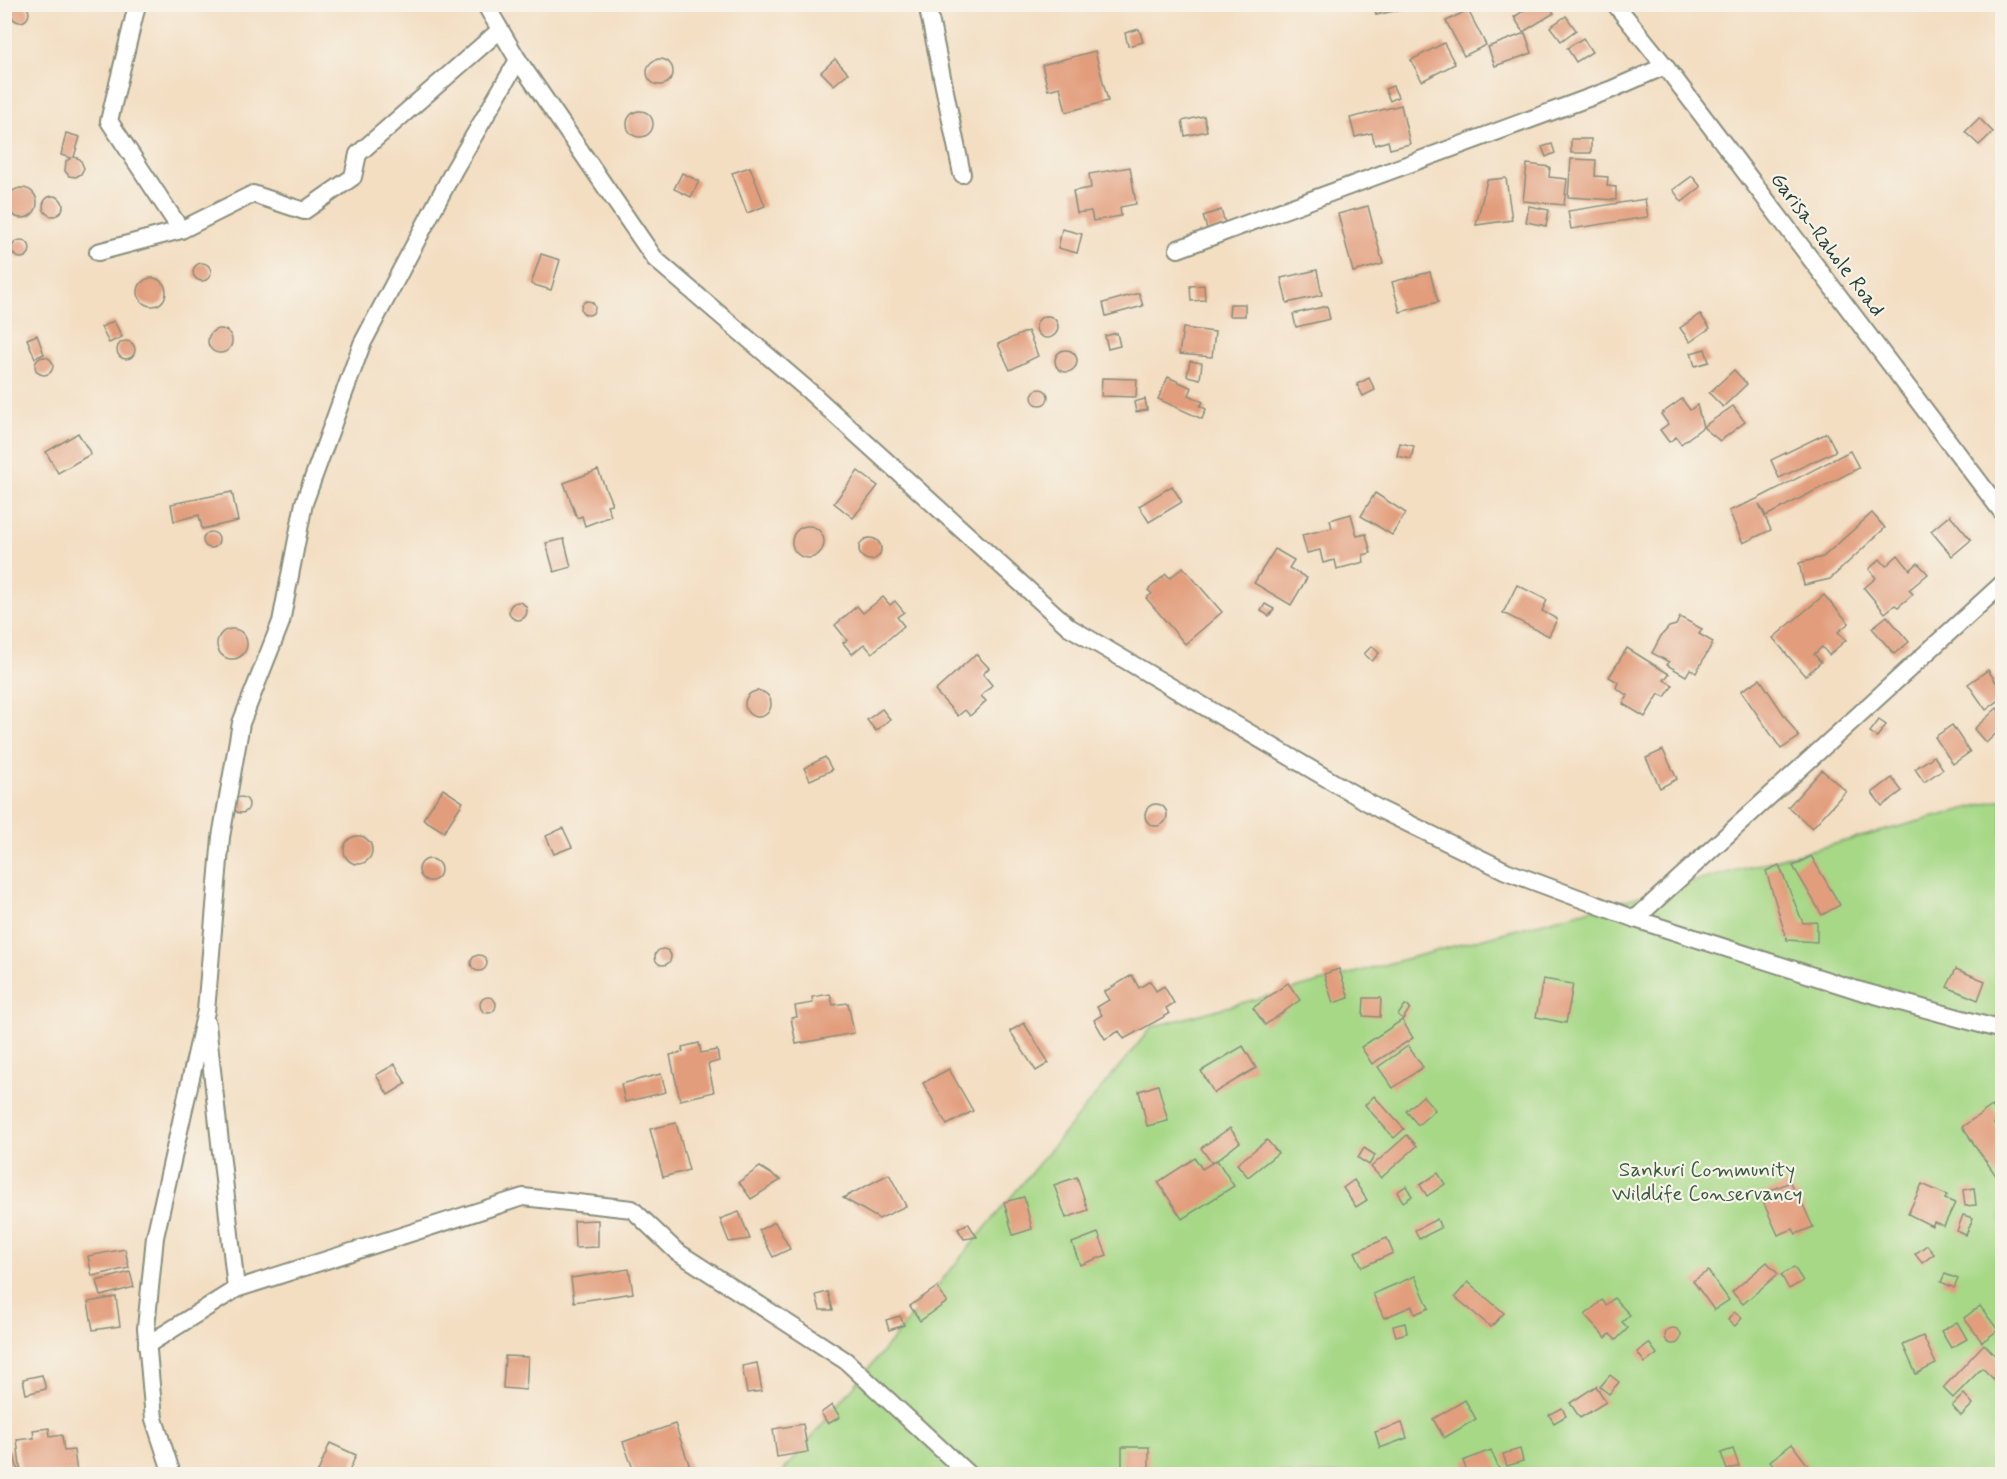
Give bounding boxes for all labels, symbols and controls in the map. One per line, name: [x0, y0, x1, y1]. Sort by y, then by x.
street label: Garisa-Rahole Road: [1764, 167, 1891, 323]
park label: Sankuri Community Wildlife Conservancy: [1612, 1156, 1802, 1208]

